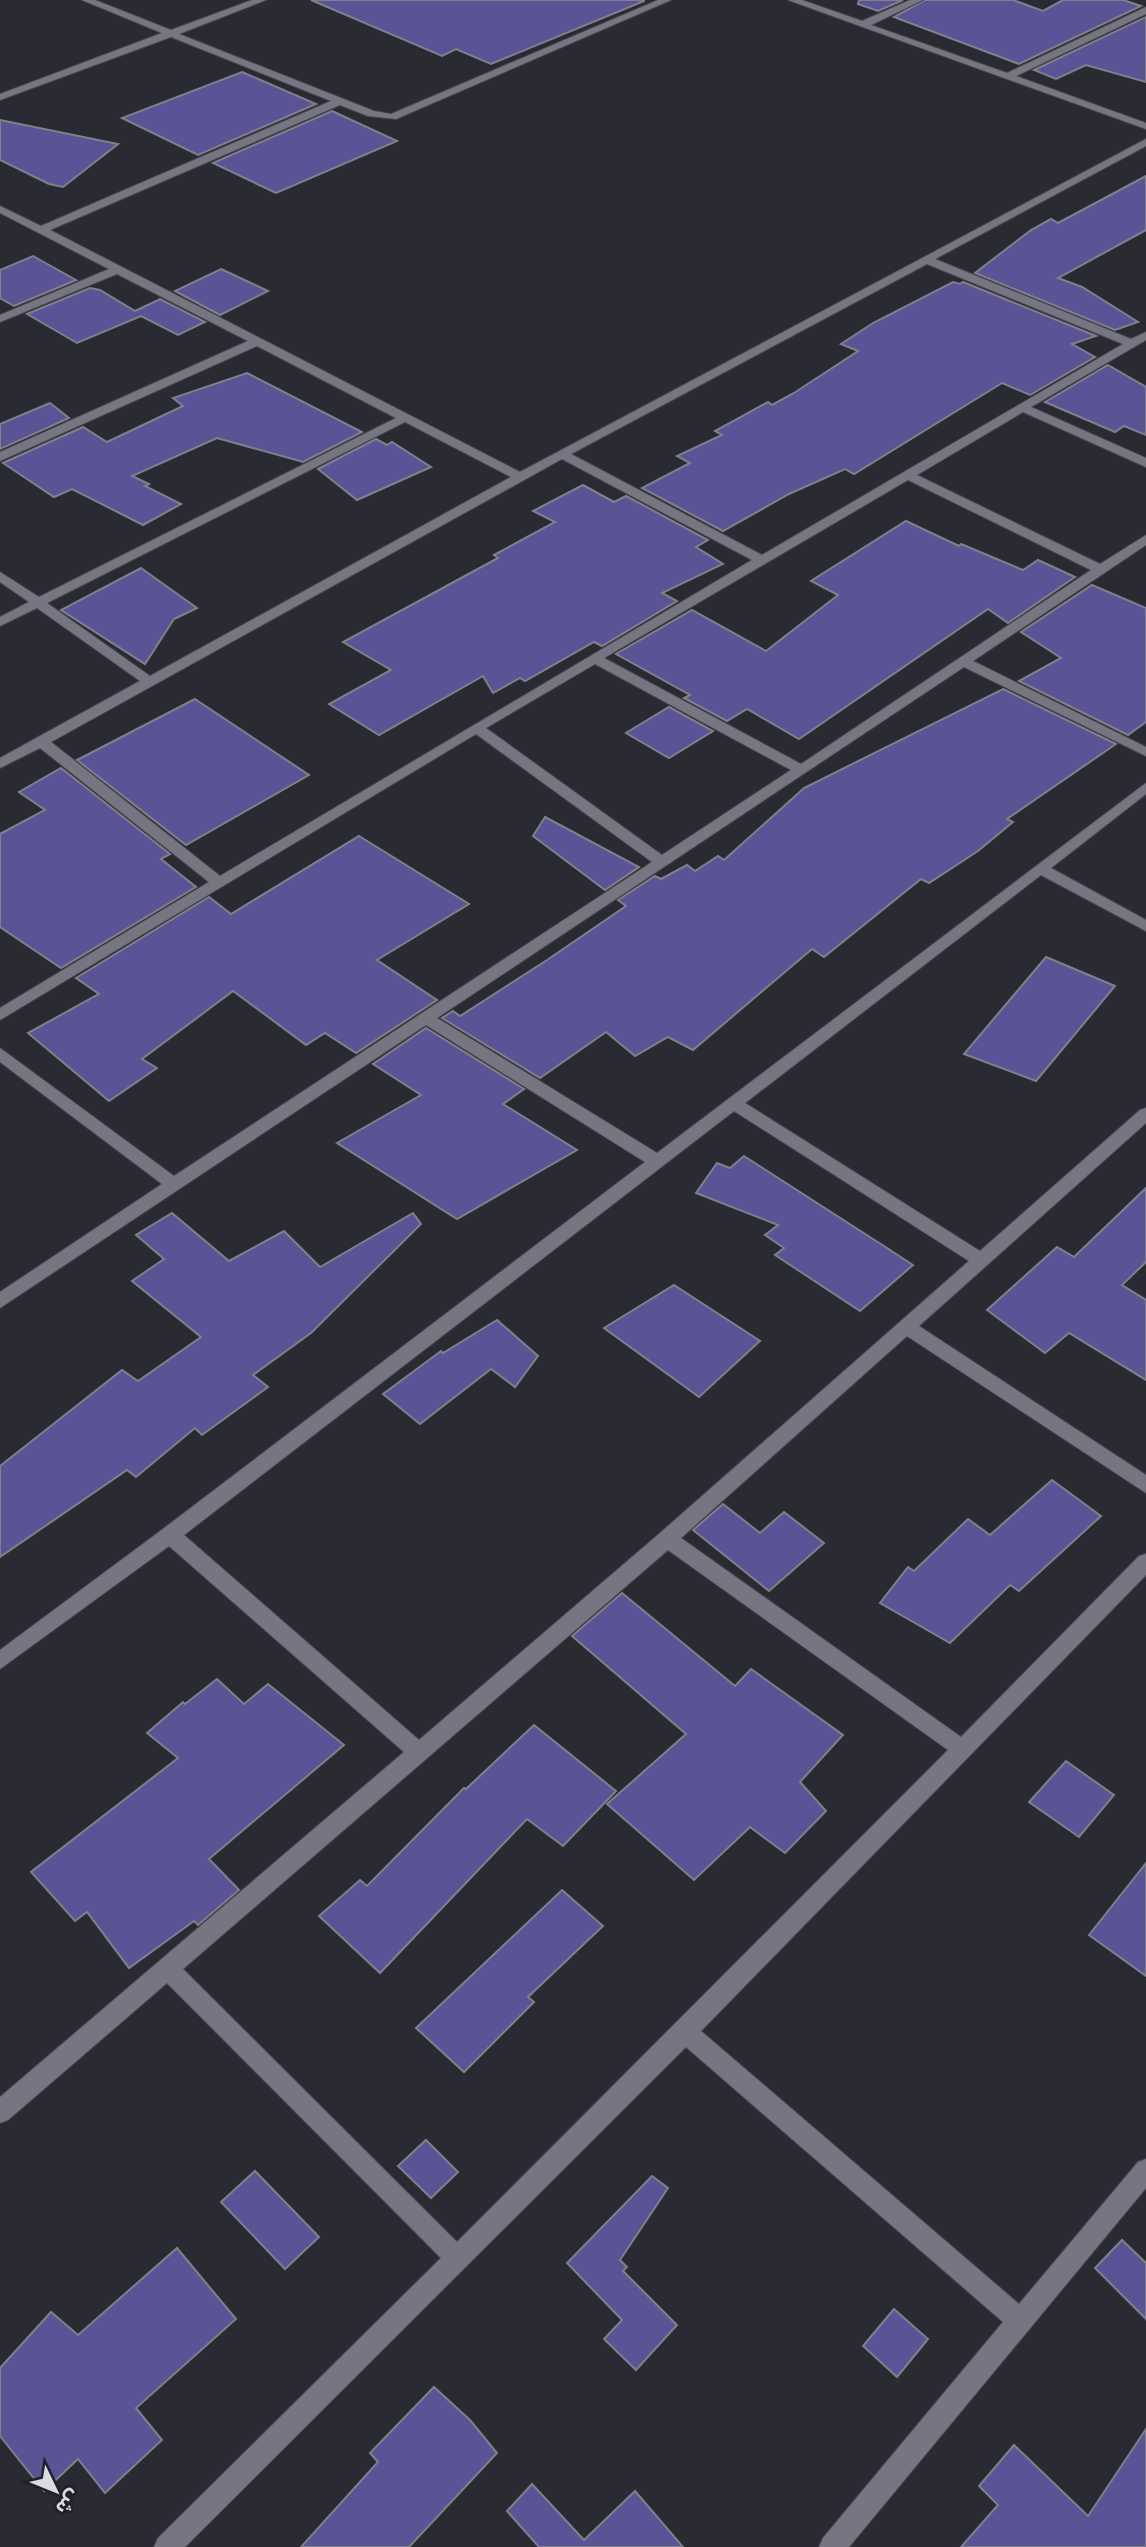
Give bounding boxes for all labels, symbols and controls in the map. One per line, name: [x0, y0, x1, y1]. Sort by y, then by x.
north arrow: [21, 2456, 91, 2526]
text: ش: [52, 2486, 86, 2520]

